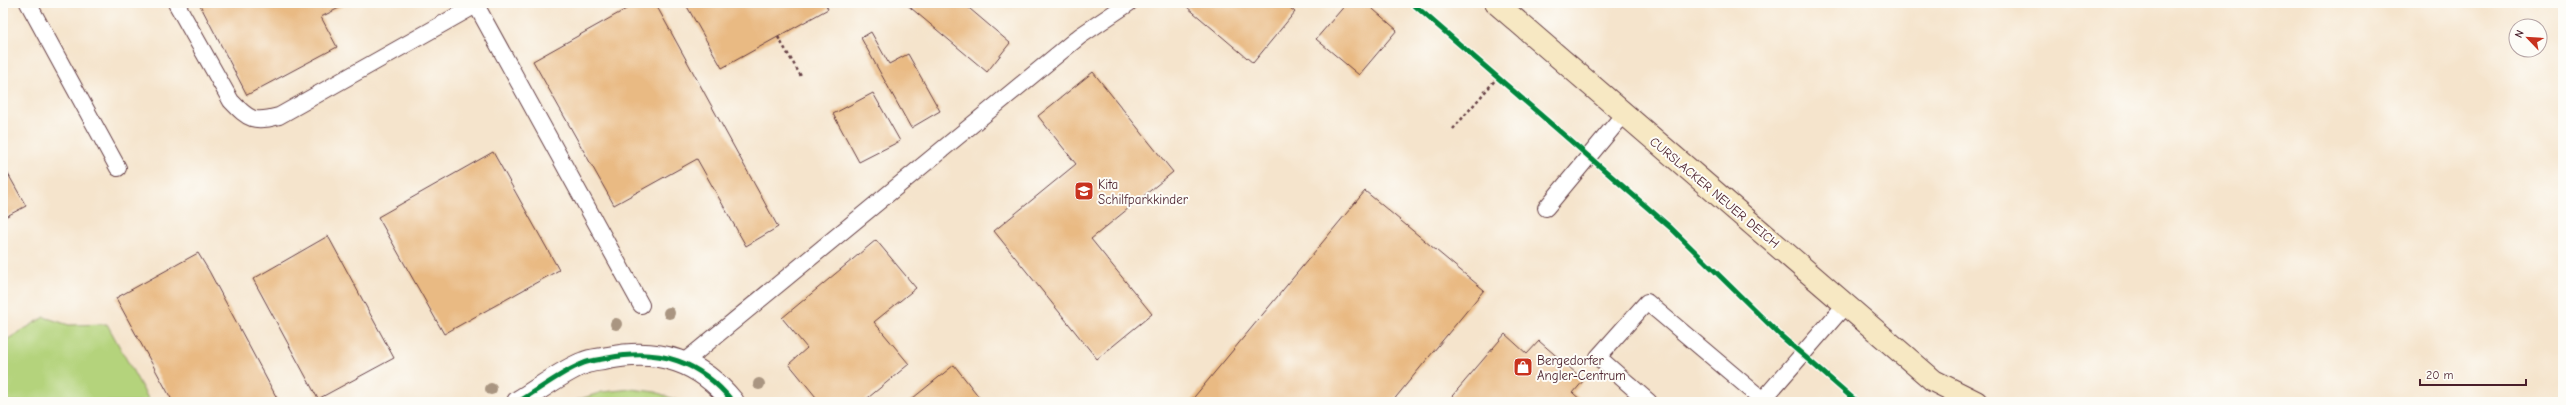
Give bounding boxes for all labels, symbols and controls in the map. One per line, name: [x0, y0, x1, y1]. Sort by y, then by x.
north arrow: [2508, 18, 2548, 58]
text: N: [2512, 28, 2527, 40]
street label: CURSLACKER NEUER DEICH: [1647, 134, 1783, 251]
place label: Kita Schilfparkkinder: [1098, 177, 1189, 207]
school or university icon: Kita Schilfparkkinder: [1073, 180, 1095, 202]
place label: Bergedorfer Angler-Centrum: [1537, 353, 1626, 383]
shop icon: Bergedorfer Angler-Centrum: [1512, 356, 1534, 378]
scale bar: [2420, 361, 2526, 387]
text: 20 m: [2426, 368, 2454, 382]

